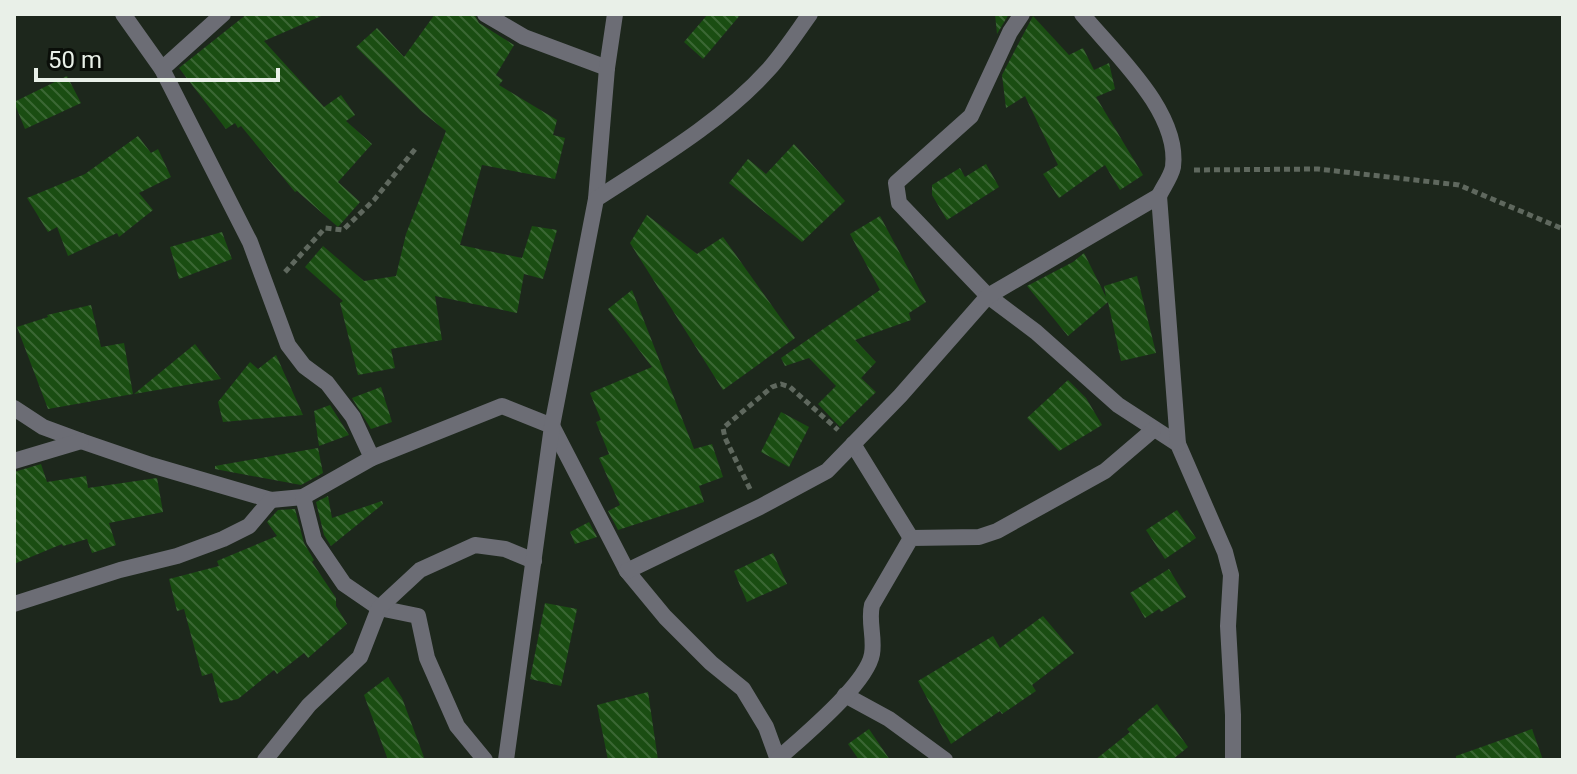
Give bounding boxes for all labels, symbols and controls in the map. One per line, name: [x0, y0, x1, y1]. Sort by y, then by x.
scale bar: [36, 32, 278, 82]
text: 50 m: [48, 46, 102, 74]

